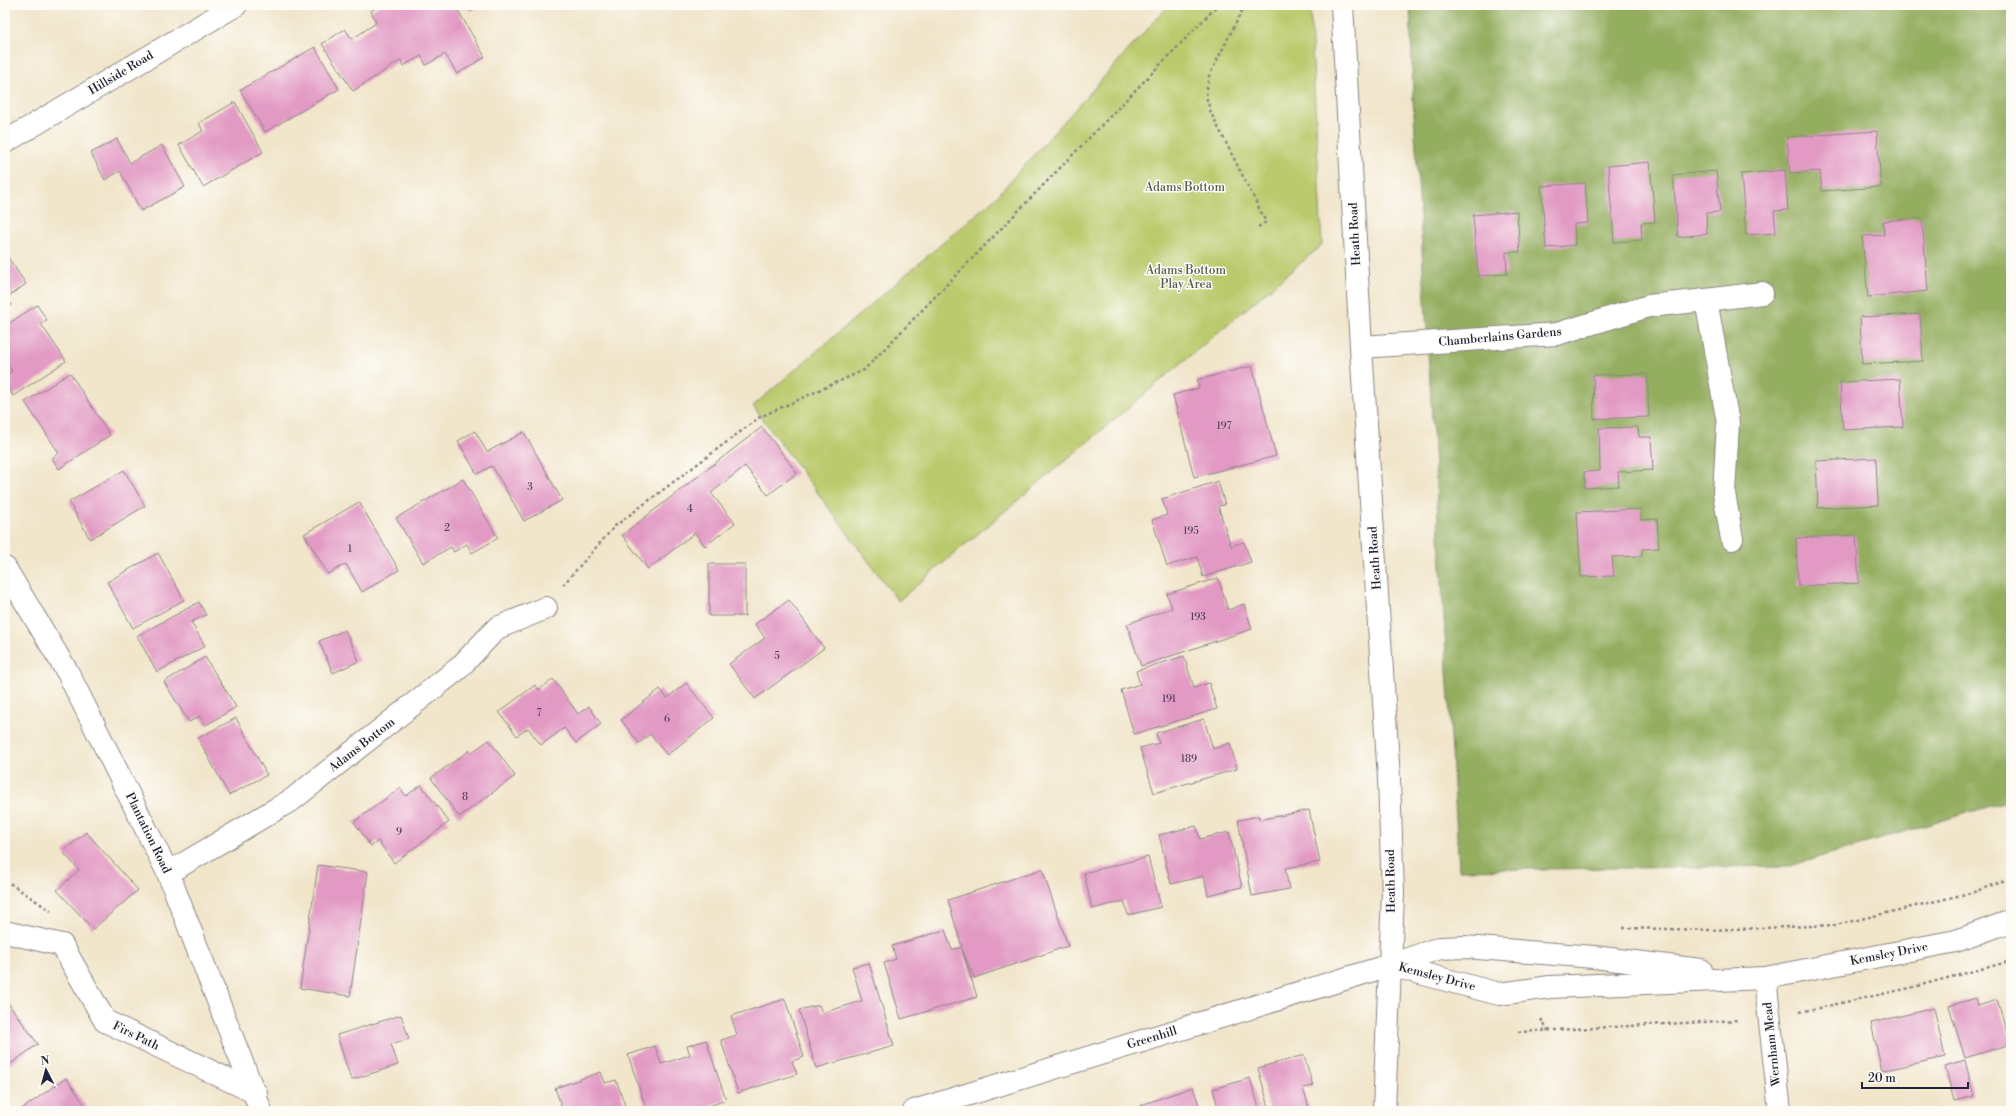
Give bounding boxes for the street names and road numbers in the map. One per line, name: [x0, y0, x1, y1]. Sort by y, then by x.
street label: Hillside Road: [86, 48, 156, 98]
street label: Heath Road: [1346, 202, 1364, 266]
street label: Chamberlains Gardens: [1438, 324, 1562, 350]
street label: Heath Road: [1365, 526, 1385, 590]
street label: Adams Bottom: [325, 714, 398, 776]
street label: Plantation Road: [122, 790, 174, 876]
street label: Heath Road: [1383, 849, 1399, 913]
street label: Kemsley Drive: [1849, 939, 1929, 969]
street label: Kemsley Drive: [1397, 960, 1477, 994]
street label: Wernham Mead: [1760, 1001, 1784, 1088]
street label: Firs Path: [110, 1018, 162, 1054]
street label: Greenhill: [1125, 1023, 1179, 1053]

